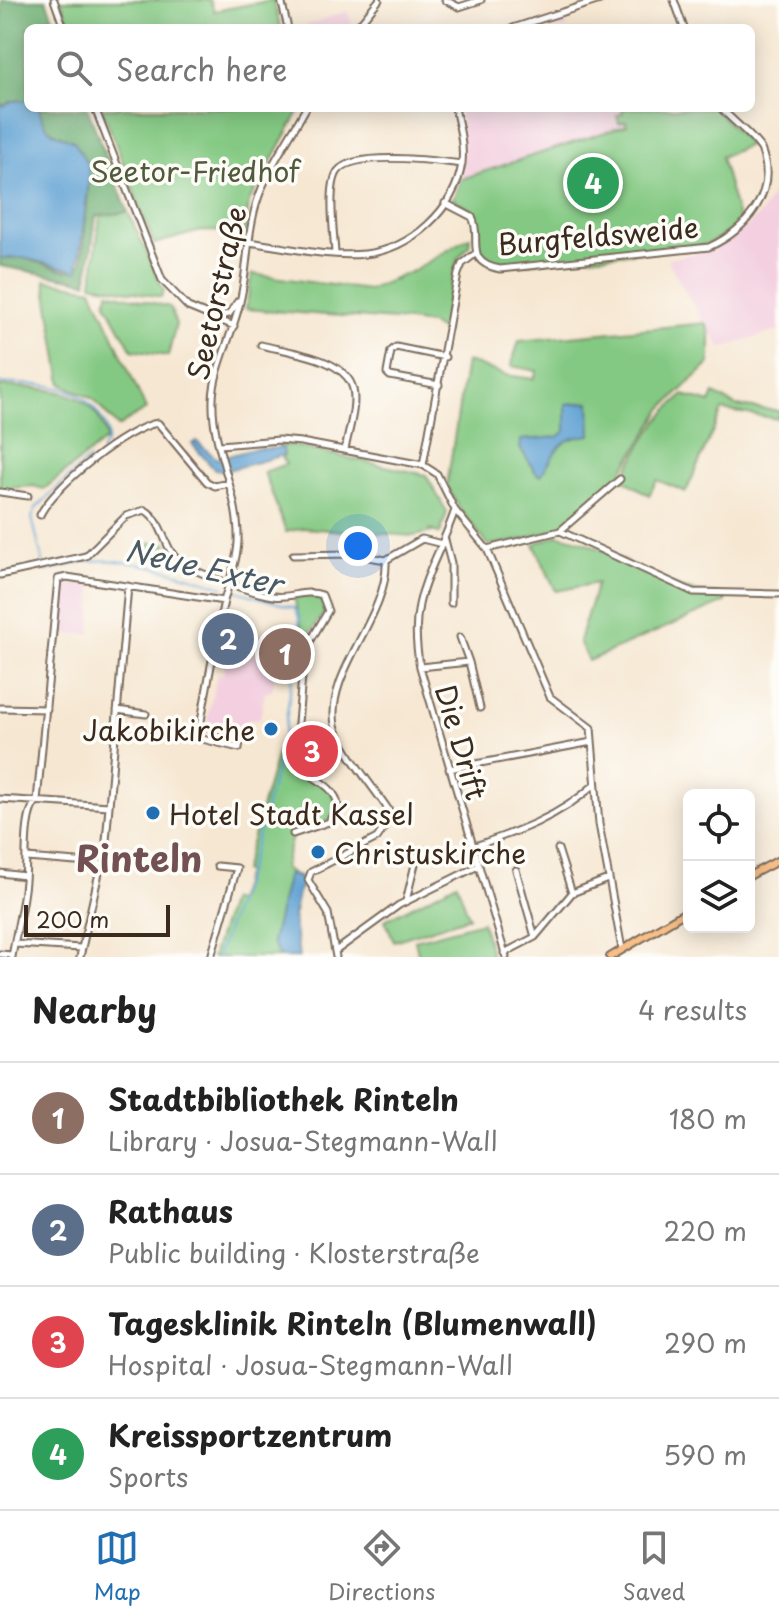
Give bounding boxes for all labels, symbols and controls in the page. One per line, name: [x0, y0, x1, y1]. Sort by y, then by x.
search box: [24, 24, 755, 112]
icon: search: [52, 46, 96, 90]
text: Search here: [116, 46, 288, 91]
park label: Seetor-Friedhof: [90, 149, 302, 192]
pin: 4: [567, 153, 619, 213]
street label: Seetorstraße: [175, 202, 257, 384]
street label: Burgfeldsweide: [496, 205, 700, 265]
water label: Neue Exter: [121, 526, 290, 607]
your location: [338, 526, 378, 566]
pin: 2: [202, 609, 254, 669]
pin: 1: [259, 624, 311, 684]
street label: Die Drift: [425, 679, 499, 805]
place label: Jakobikirche: [82, 708, 255, 751]
marker: Jakobikirche: [262, 720, 280, 738]
pin: 3: [286, 721, 338, 781]
map controls: [683, 789, 755, 933]
button: locate: [683, 789, 755, 861]
place label: Hotel Stadt Kassel: [169, 792, 414, 835]
marker: Hotel Stadt Kassel: [144, 804, 162, 822]
district label: Rinteln: [76, 830, 202, 884]
place label: Christuskirche: [334, 831, 526, 874]
marker: Christuskirche: [309, 843, 327, 861]
button: layers: [683, 861, 755, 933]
scale bar: [24, 901, 170, 937]
text: 200 m: [36, 902, 109, 935]
text: Nearby: [32, 983, 157, 1035]
text: 4 results: [638, 990, 747, 1029]
text: Stadtbibliothek Rinteln: [108, 1076, 459, 1121]
text: 1: [52, 1099, 64, 1138]
text: 180 m: [669, 1099, 747, 1138]
text: Library · Josua-Stegmann-Wall: [108, 1121, 497, 1160]
text: Rathaus: [108, 1188, 233, 1233]
text: 2: [49, 1211, 67, 1250]
text: 220 m: [663, 1211, 747, 1250]
text: Public building · Klosterstraße: [108, 1233, 480, 1272]
text: Tagesklinik Rinteln (Blumenwall): [108, 1300, 597, 1345]
text: 3: [49, 1323, 67, 1362]
text: 290 m: [664, 1323, 747, 1362]
text: Hospital · Josua-Stegmann-Wall: [108, 1345, 513, 1384]
text: Kreissportzentrum: [108, 1412, 392, 1457]
text: 4: [49, 1435, 67, 1474]
text: 590 m: [663, 1435, 747, 1474]
text: Sports: [108, 1457, 188, 1496]
tab: Map: [94, 1526, 141, 1607]
tab: Directions: [328, 1526, 435, 1607]
tab: Saved: [623, 1526, 685, 1607]

